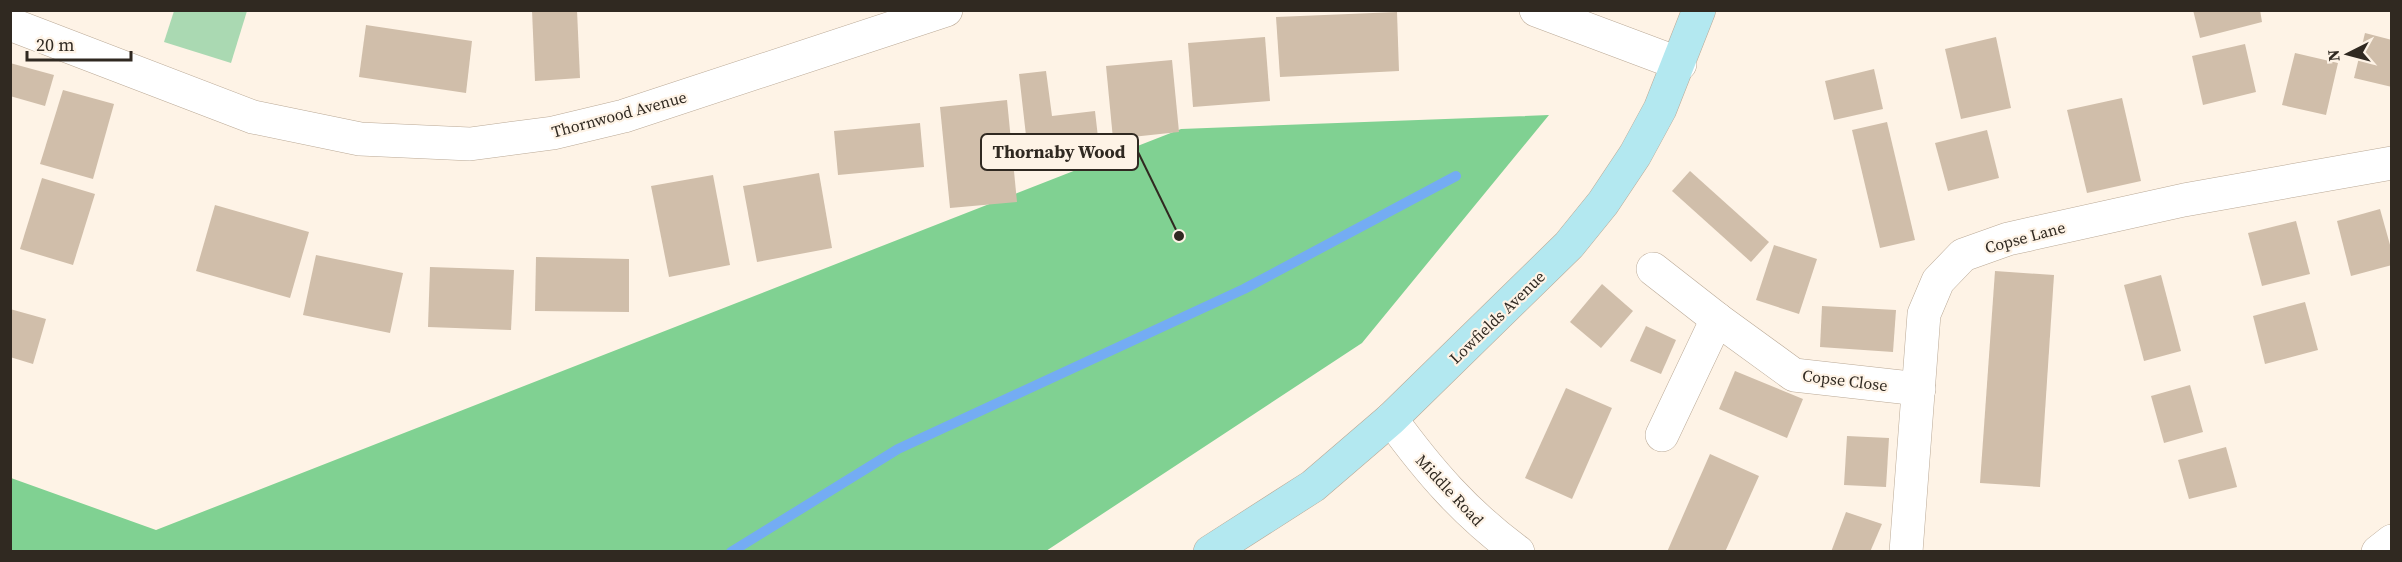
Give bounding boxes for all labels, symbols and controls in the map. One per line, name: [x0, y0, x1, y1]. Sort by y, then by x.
scale bar: [27, 24, 130, 62]
north arrow: [2318, 24, 2378, 84]
text: 20 m: [36, 32, 74, 57]
text: N: [2321, 48, 2345, 63]
street label: Thornwood Avenue: [549, 85, 689, 143]
callout: Thornaby Wood: [981, 134, 1138, 170]
text: Thornaby Wood: [993, 139, 1126, 164]
street label: Copse Lane: [1982, 216, 2068, 258]
street label: Lowfields Avenue: [1444, 266, 1550, 368]
street label: Copse Close: [1801, 364, 1889, 396]
street label: Middle Road: [1411, 449, 1489, 531]

